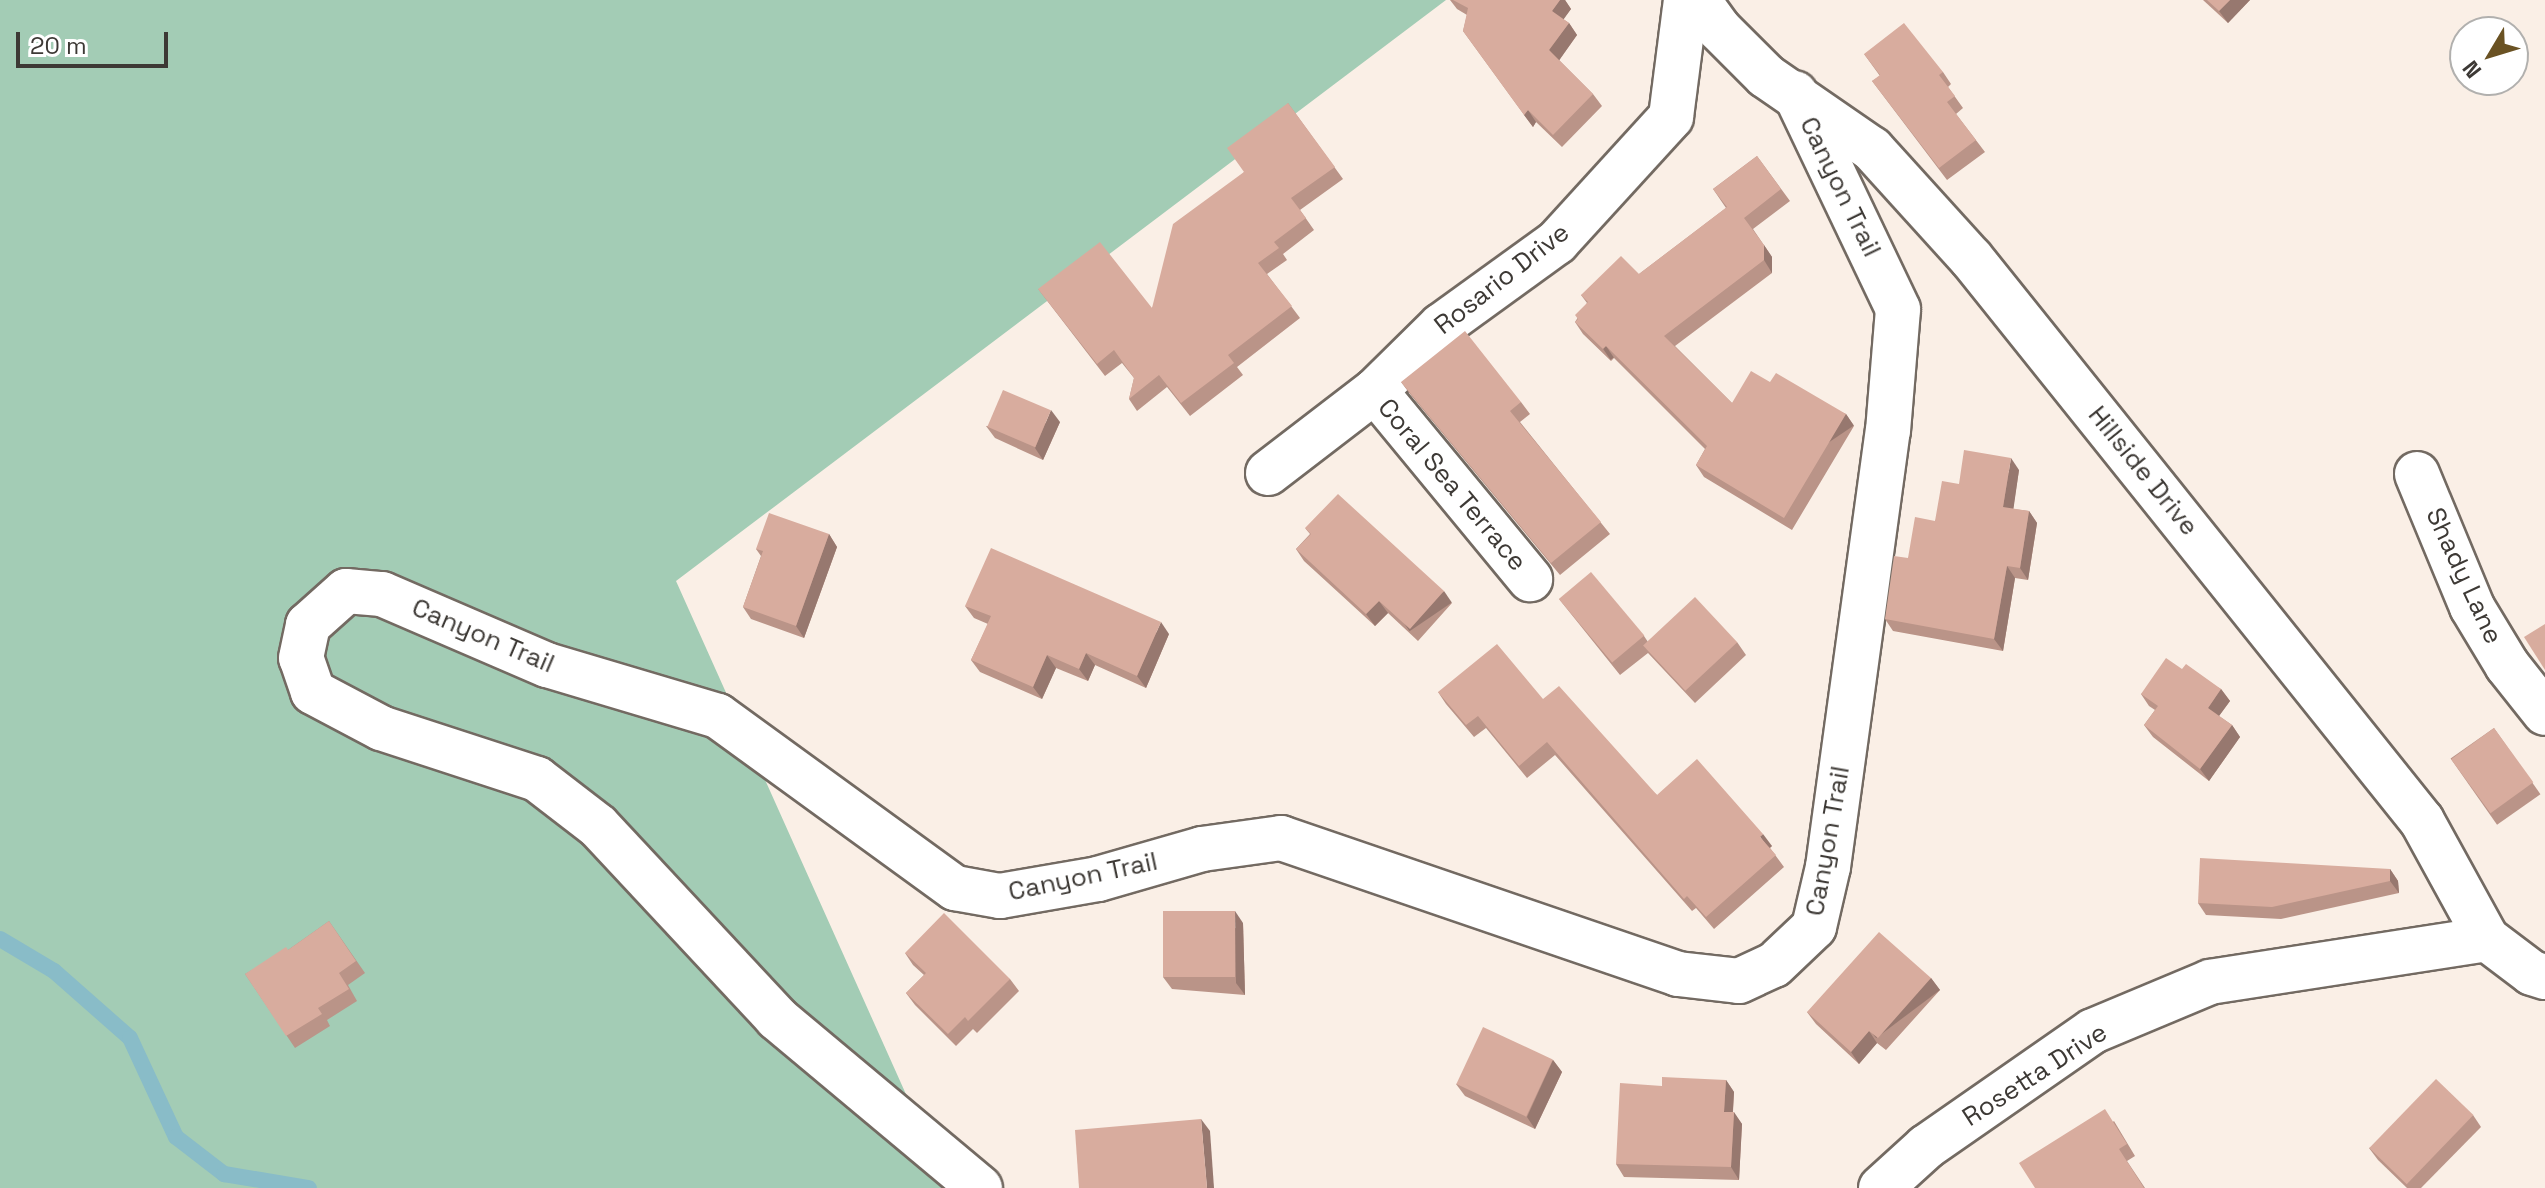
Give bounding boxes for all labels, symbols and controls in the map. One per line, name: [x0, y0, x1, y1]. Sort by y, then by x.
scale bar: [20, 16, 172, 66]
north arrow: [2449, 16, 2529, 96]
text: 20 m: [30, 30, 87, 61]
text: N: [2456, 55, 2487, 84]
street label: Canyon Trail: [1793, 112, 1887, 262]
street label: Rosario Drive: [1428, 217, 1576, 341]
street label: Coral Sea Terrace: [1371, 392, 1533, 578]
street label: Hillside Drive: [2081, 400, 2205, 542]
street label: Shady Lane: [2419, 503, 2509, 649]
street label: Canyon Trail: [407, 592, 559, 680]
street label: Canyon Trail: [1799, 763, 1857, 919]
street label: Canyon Trail: [1005, 846, 1161, 908]
street label: Rosetta Drive: [1957, 1017, 2113, 1133]

